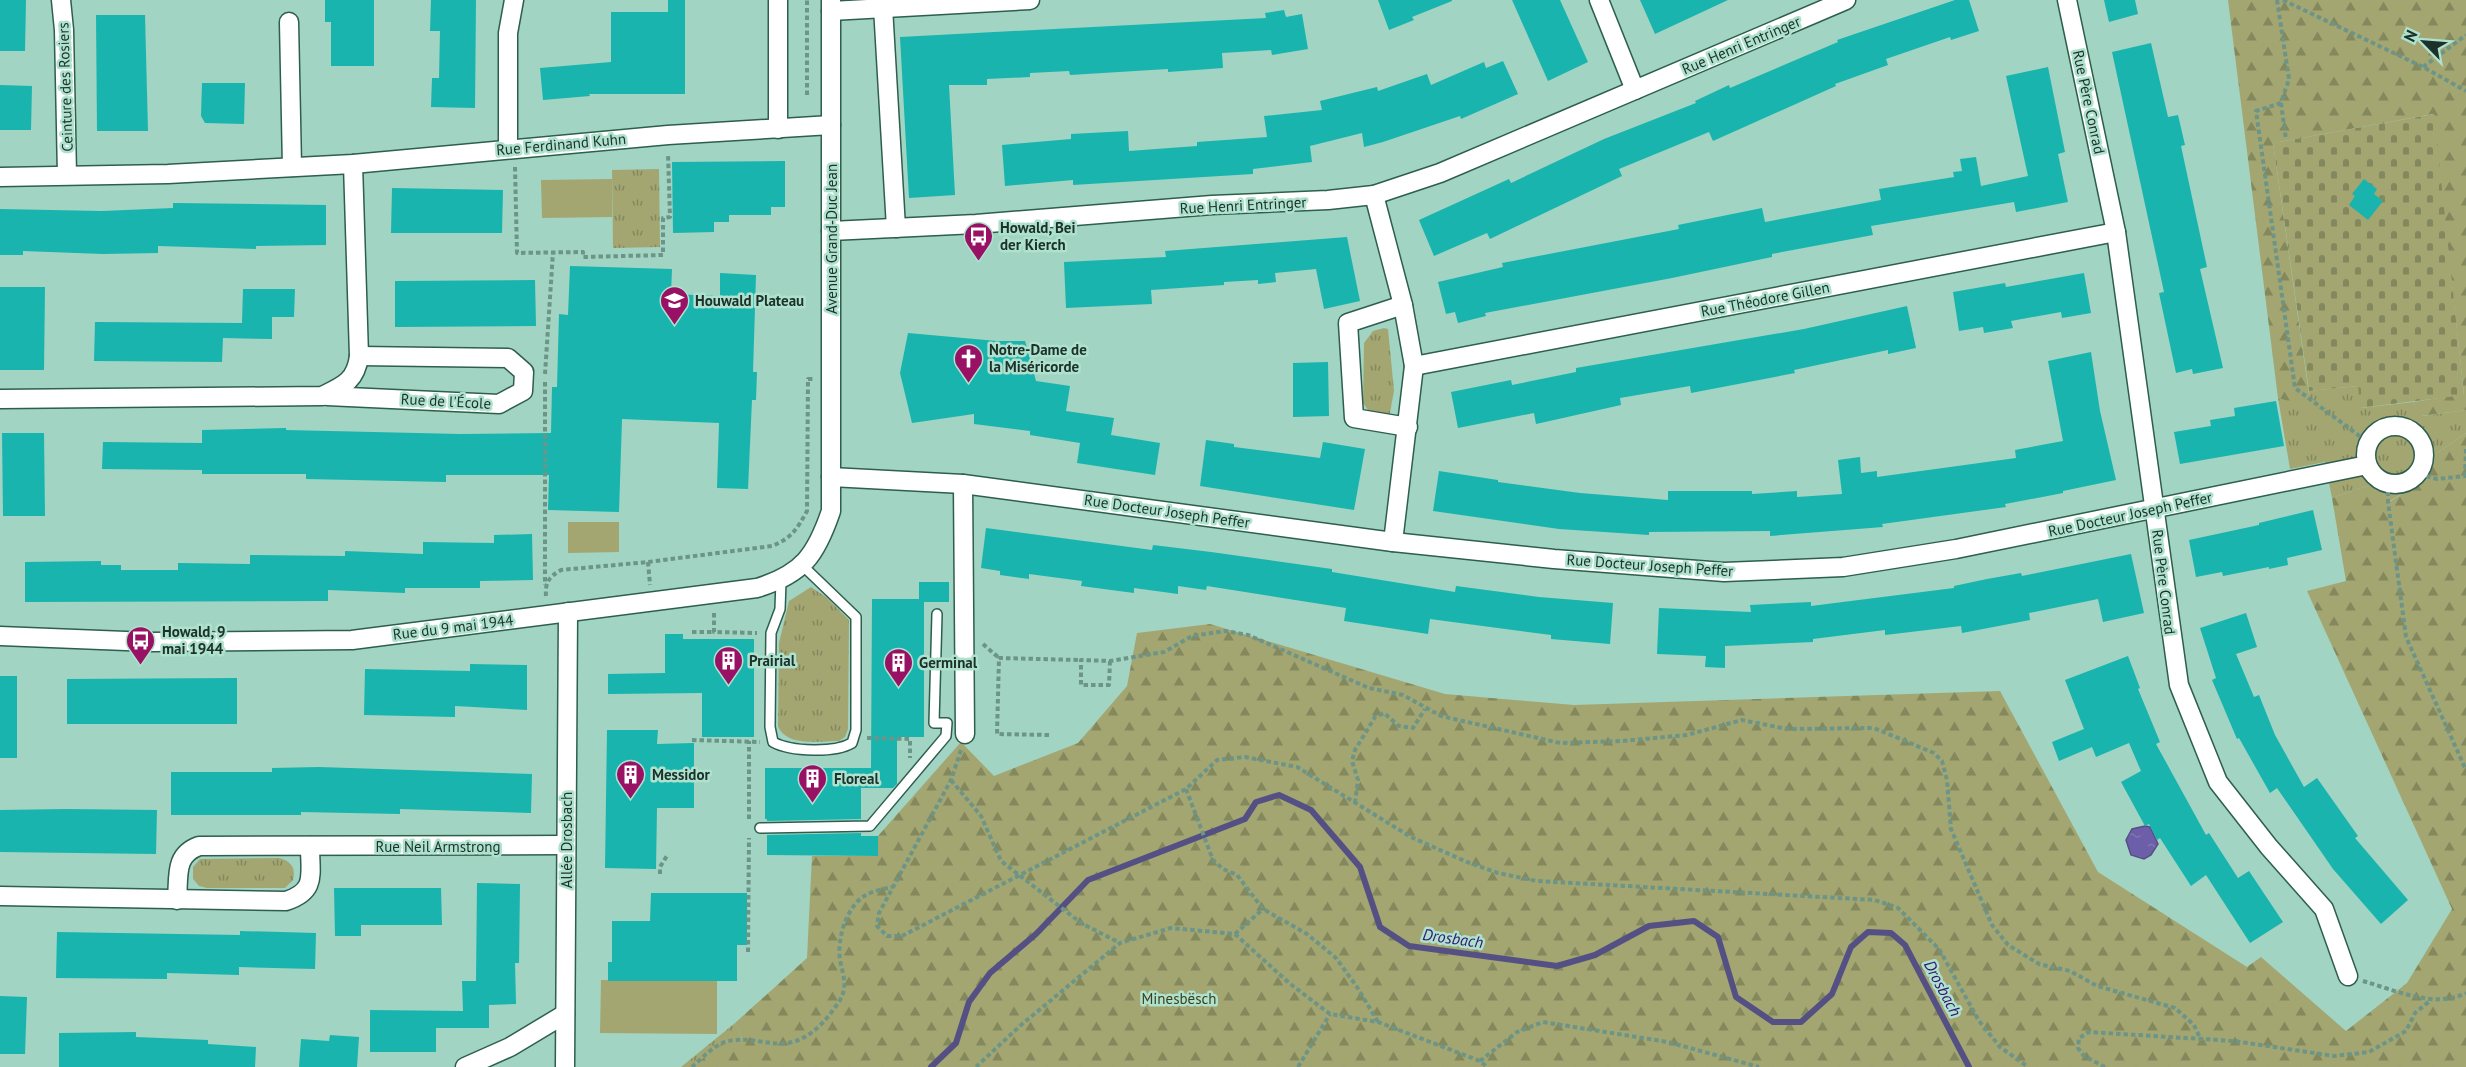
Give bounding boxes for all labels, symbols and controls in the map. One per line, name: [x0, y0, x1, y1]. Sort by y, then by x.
street label: Rue Henri Entringer: [1679, 11, 1803, 79]
north arrow: [2394, 12, 2454, 72]
street label: Ceinture des Rosiers: [53, 22, 77, 152]
text: N: [2399, 27, 2422, 45]
street label: Rue Père Conrad: [2069, 48, 2109, 156]
street label: Rue Ferdinand Kuhn: [495, 129, 627, 159]
street label: Avenue Grand-Duc Jean: [822, 164, 841, 314]
street label: Rue Henri Entringer: [1179, 192, 1307, 218]
place label: Howald, Bei der Kierch: [1000, 218, 1076, 254]
bus stop icon: Howald, Bei der Kierch: [963, 220, 995, 262]
street label: Rue Théodore Gillen: [1699, 277, 1831, 321]
school or university icon: Houwald Plateau: [658, 284, 690, 326]
place label: Houwald Plateau: [695, 291, 804, 310]
place label: Notre-Dame de la Miséricorde: [989, 340, 1087, 376]
church icon: Notre-Dame de la Miséricorde: [952, 342, 984, 384]
street label: Rue de l'École: [400, 389, 492, 413]
street label: Rue Docteur Joseph Peffer: [2046, 487, 2214, 541]
street label: Rue Docteur Joseph Peffer: [1083, 490, 1251, 532]
street label: Rue Père Conrad: [2148, 528, 2180, 636]
street label: Rue Docteur Joseph Peffer: [1566, 550, 1734, 580]
street label: Rue du 9 mai 1944: [392, 610, 514, 644]
place label: Howald, 9 mai 1944: [162, 622, 225, 658]
bus stop icon: Howald, 9 mai 1944: [125, 624, 157, 666]
building icon: Prairial: [712, 644, 744, 686]
building icon: Germinal: [882, 646, 914, 688]
place label: Prairial: [749, 651, 796, 670]
place label: Germinal: [919, 653, 978, 672]
building icon: Messidor: [615, 758, 647, 800]
building icon: Floreal: [797, 762, 829, 804]
place label: Messidor: [652, 765, 710, 784]
place label: Floreal: [834, 769, 879, 788]
street label: Allée Drosbach: [557, 792, 576, 888]
street label: Rue Neil Armstrong: [376, 837, 500, 856]
water label: Drosbach: [1421, 924, 1485, 952]
water label: Drosbach: [1920, 956, 1966, 1020]
park label: Minesbësch: [1141, 989, 1217, 1008]

